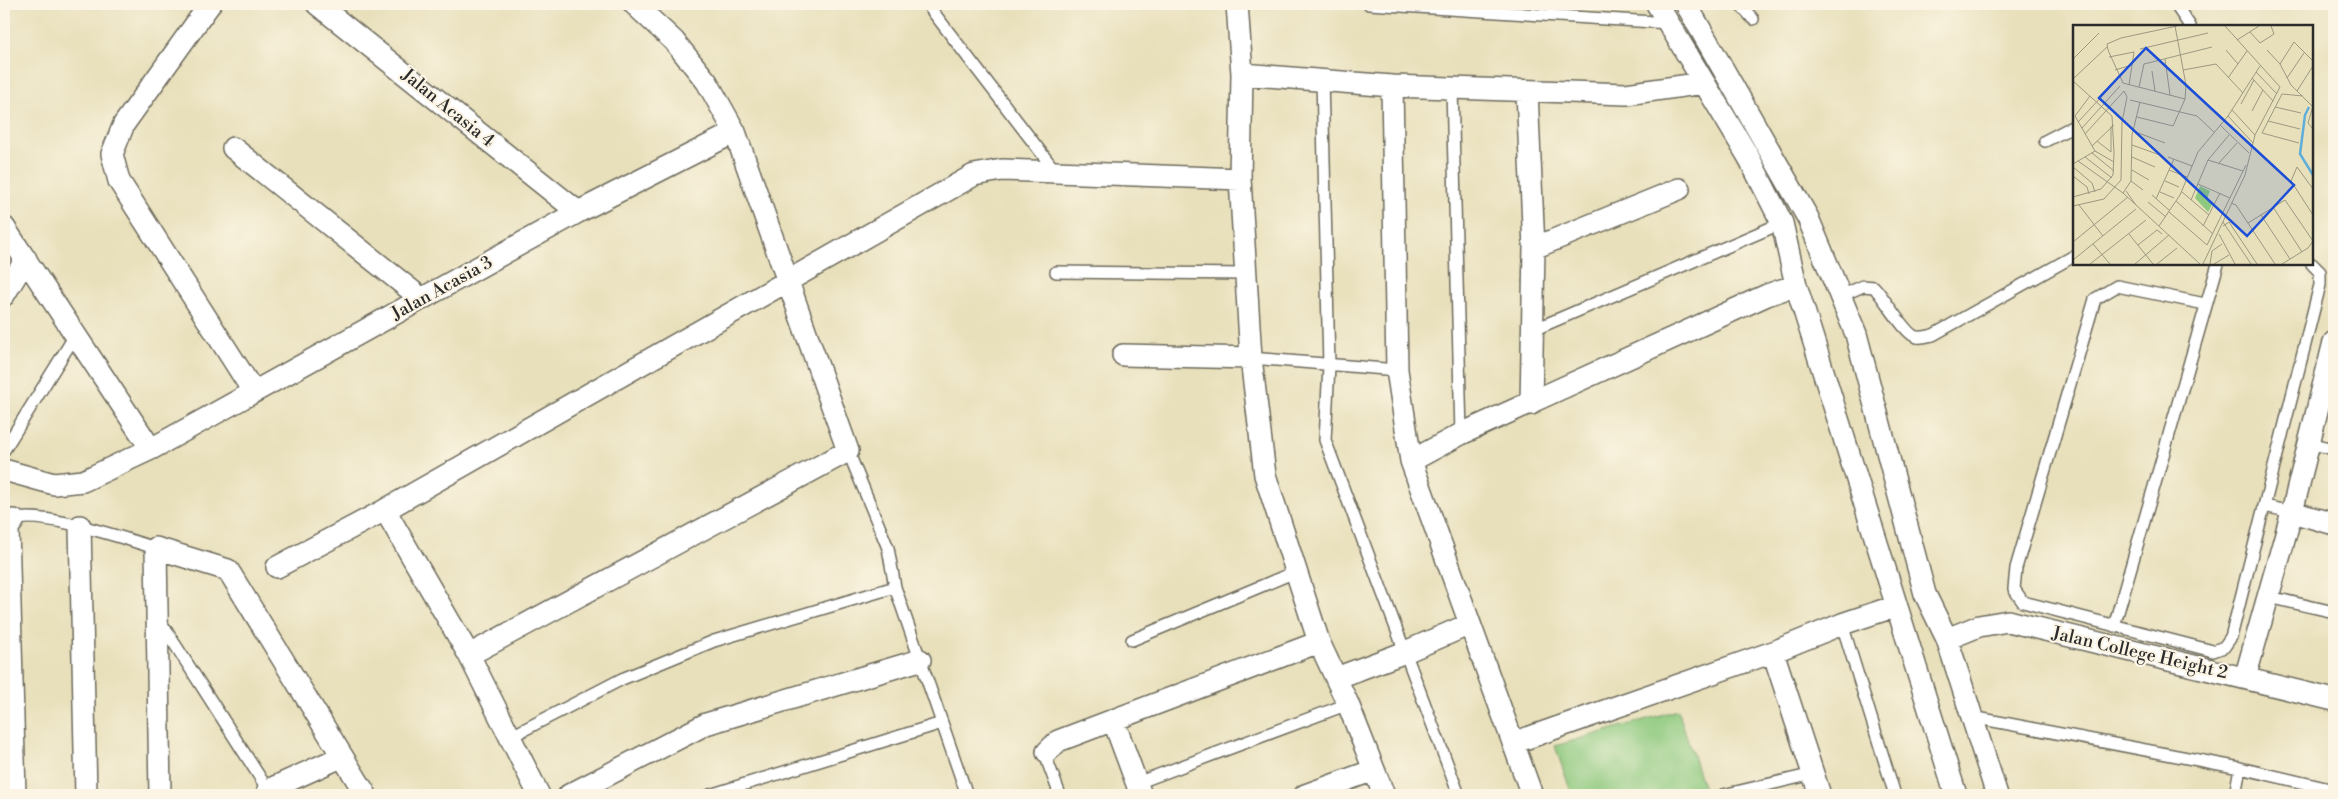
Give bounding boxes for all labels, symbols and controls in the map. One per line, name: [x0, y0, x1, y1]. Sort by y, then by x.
inset map: [2073, 25, 2313, 265]
street label: Jalan Acasia 4: [396, 63, 499, 153]
street label: Jalan Acasia 3: [386, 251, 497, 326]
street label: Jalan College Height 2: [2049, 621, 2230, 684]

